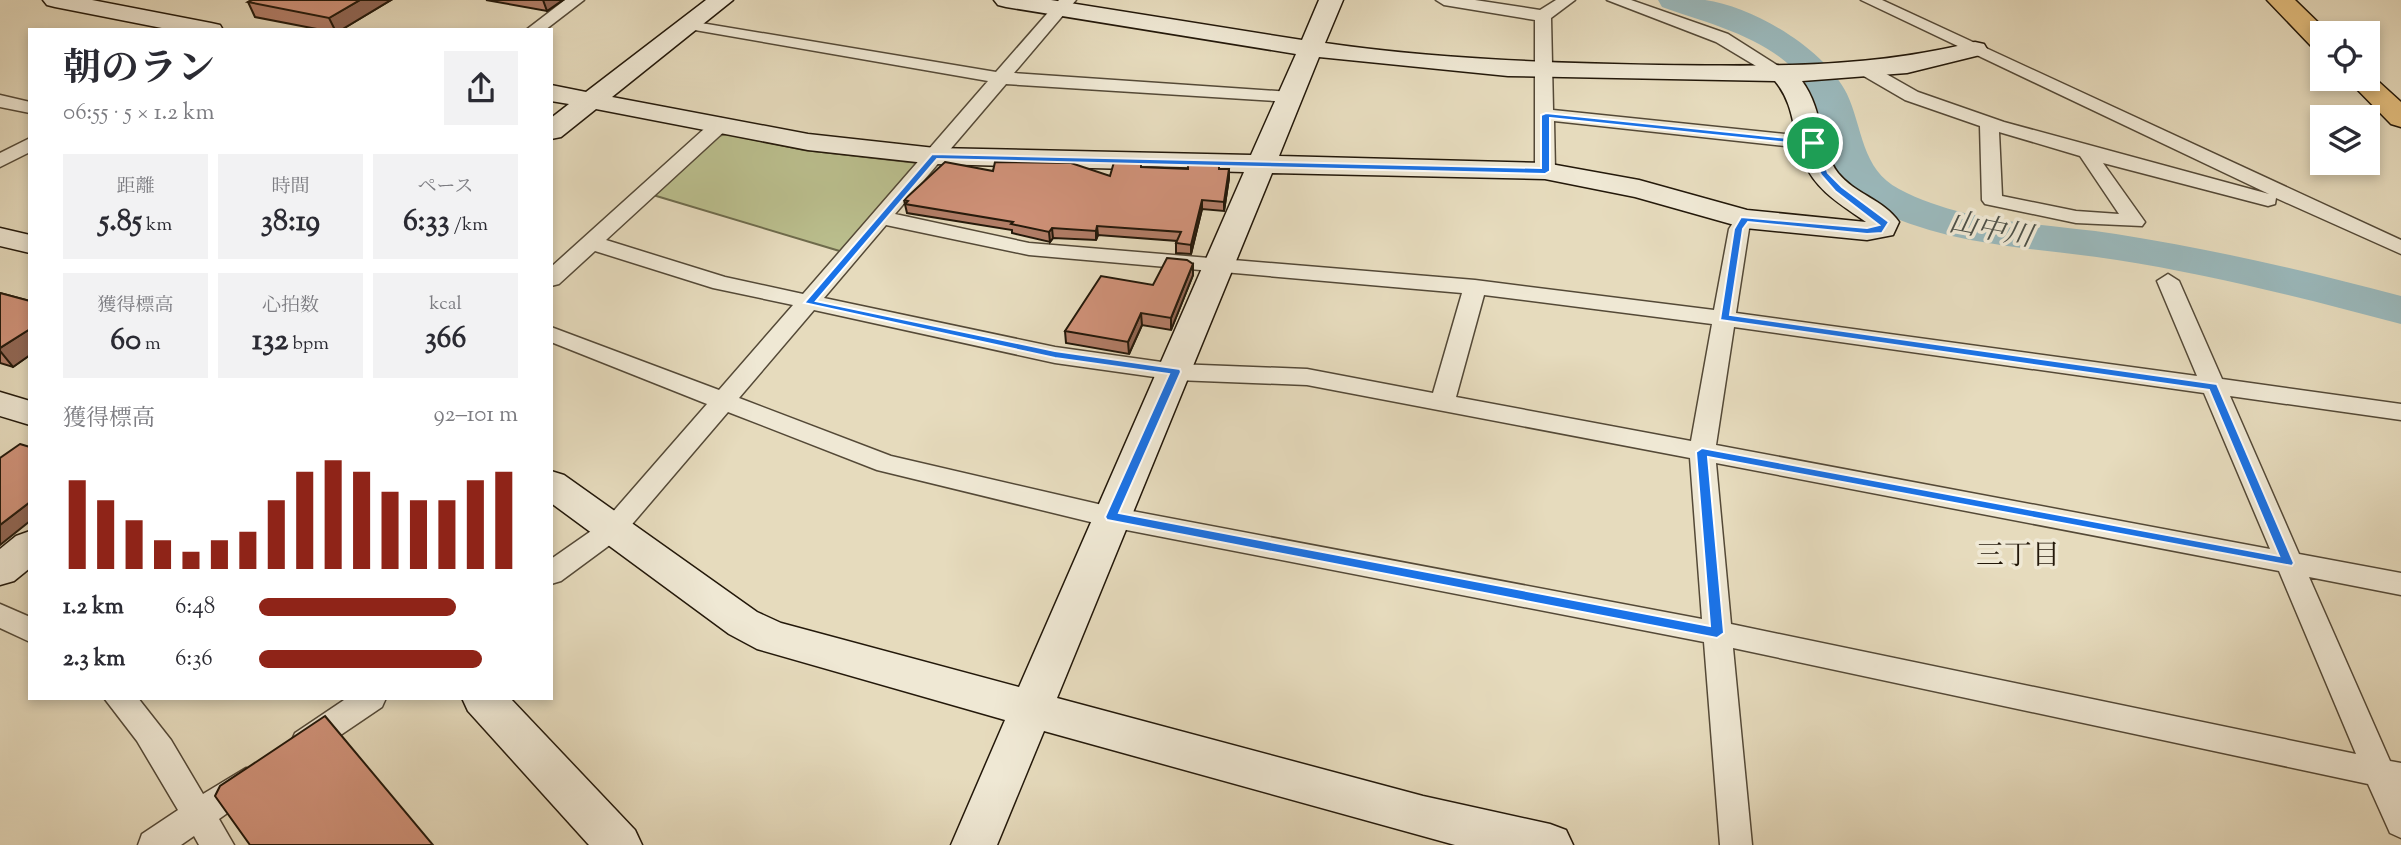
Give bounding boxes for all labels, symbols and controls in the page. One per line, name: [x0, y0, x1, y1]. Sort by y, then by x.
map controls: [2310, 21, 2380, 175]
button: locate: [2310, 21, 2380, 91]
text: 朝のラン: [63, 44, 215, 98]
button: share: [444, 51, 518, 125]
text: 06:55 · 5 × 1.2 km: [63, 97, 215, 130]
button: layers: [2310, 105, 2380, 175]
pin: [1783, 113, 1843, 173]
icon: arrive: [1794, 124, 1832, 162]
text: 距離: [116, 174, 155, 201]
text: 時間: [271, 174, 310, 201]
text: ペース: [417, 174, 474, 201]
text: 5.85: [99, 201, 142, 244]
text: 38:19: [261, 201, 320, 244]
text: 6:33: [403, 201, 450, 244]
water label: 山中川: [1945, 203, 2038, 259]
text: km: [142, 212, 172, 239]
text: /km: [450, 212, 488, 239]
text: kcal: [429, 291, 462, 318]
text: 獲得標高: [97, 293, 174, 320]
text: 心拍数: [262, 293, 319, 320]
text: 366: [425, 318, 466, 361]
text: 60: [110, 320, 141, 363]
text: 132: [252, 320, 288, 363]
text: m: [141, 331, 161, 358]
text: bpm: [288, 331, 329, 358]
text: 92–101 m: [434, 399, 518, 432]
text: 獲得標高: [63, 403, 155, 436]
district label: 三丁目: [1976, 537, 2060, 577]
text: 1.2 km: [63, 591, 124, 624]
text: 6:48: [175, 591, 215, 624]
text: 2.3 km: [63, 643, 125, 676]
text: 6:36: [175, 643, 213, 676]

